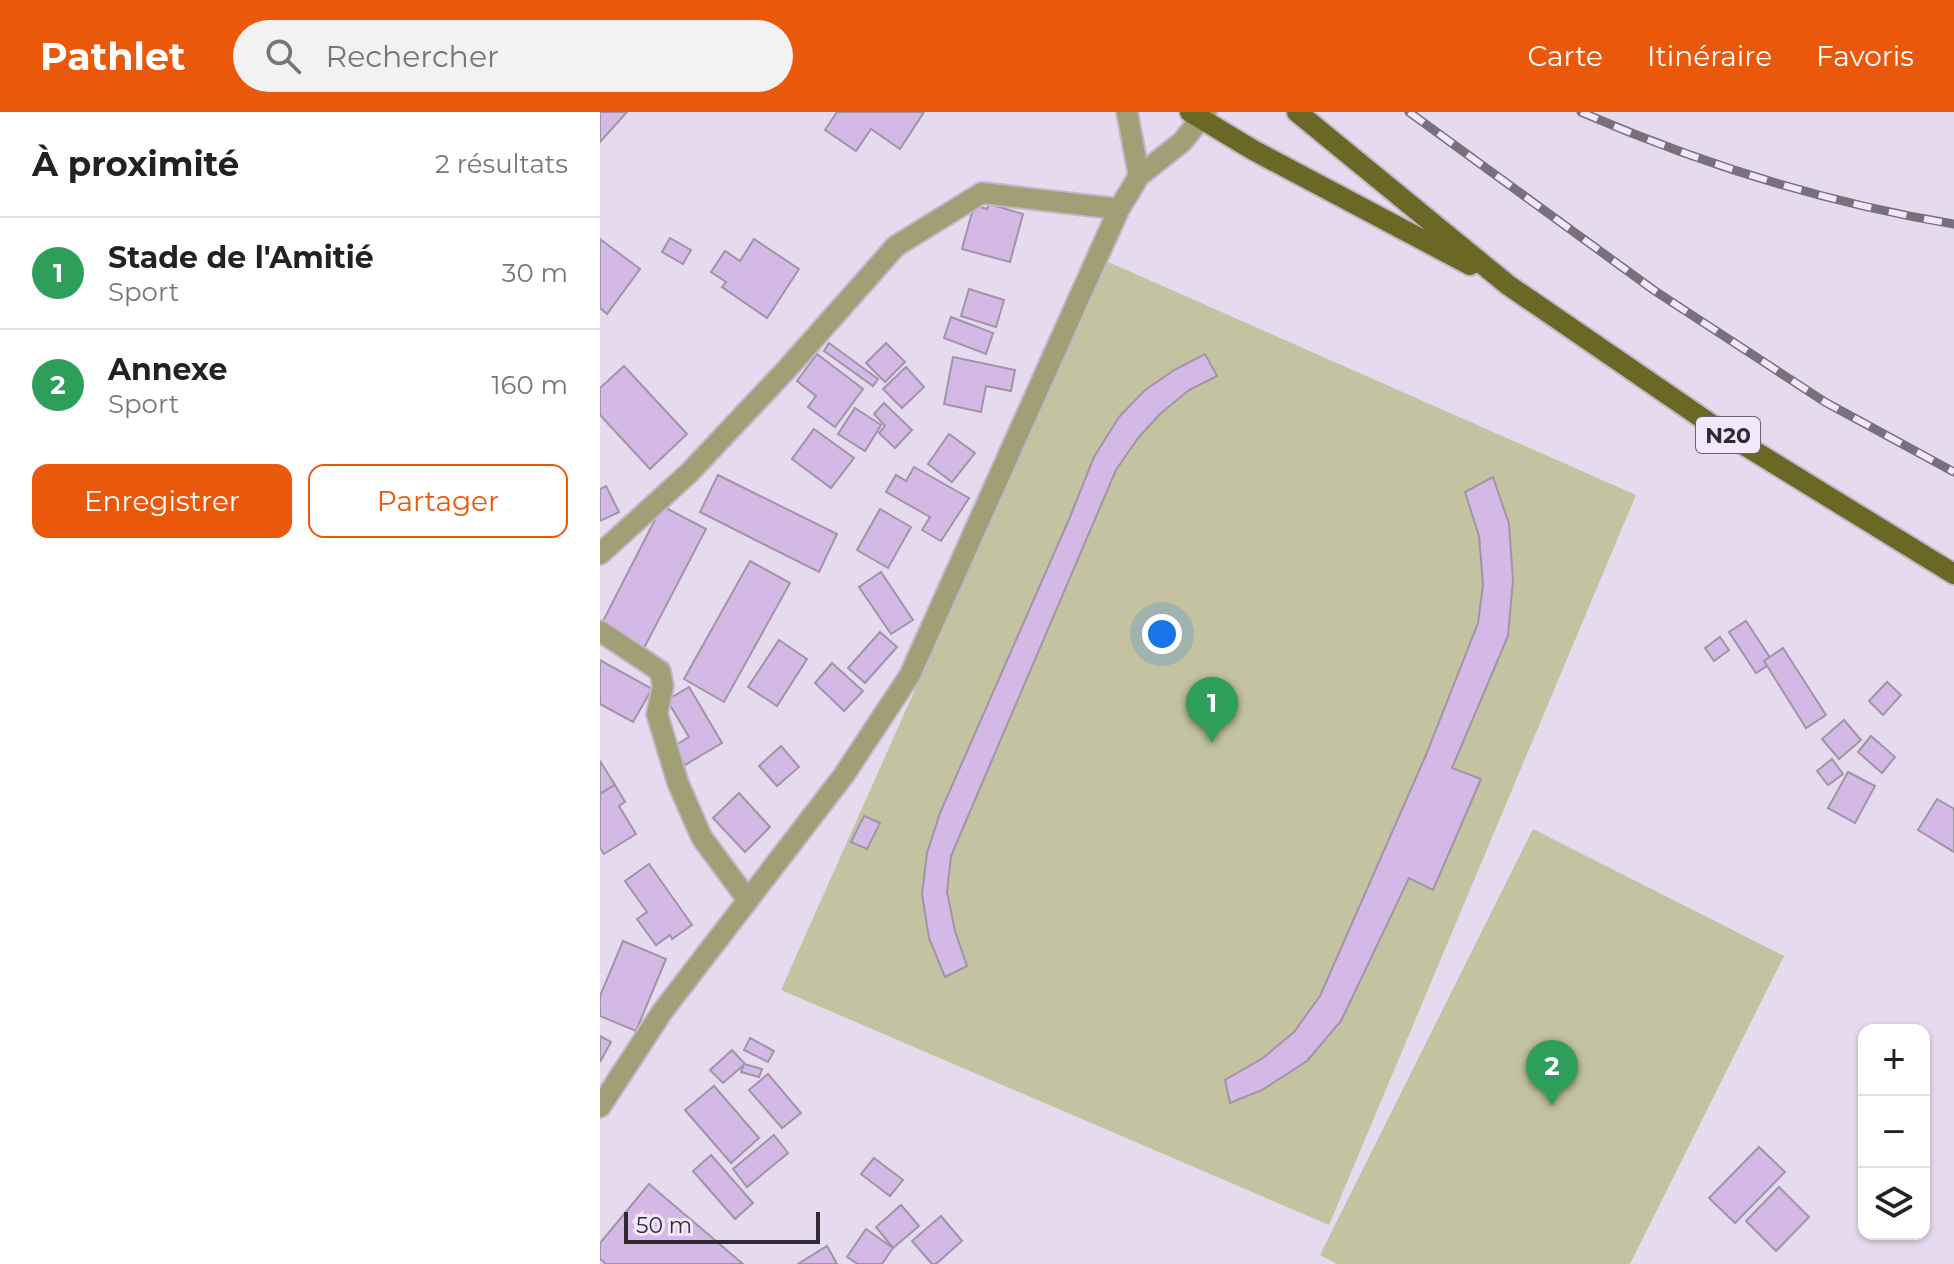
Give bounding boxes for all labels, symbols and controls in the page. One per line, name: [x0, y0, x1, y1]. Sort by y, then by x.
search box: [233, 20, 793, 92]
text: Pathlet: [40, 33, 185, 80]
icon: search: [261, 34, 305, 78]
text: Rechercher: [325, 38, 499, 75]
text: Carte: [1527, 39, 1603, 73]
text: Itinéraire: [1647, 39, 1772, 73]
text: Favoris: [1816, 39, 1914, 73]
text: À proximité: [32, 143, 239, 185]
text: 2 résultats: [435, 148, 568, 180]
text: Stade de l'Amitié: [108, 239, 374, 276]
text: 1: [53, 257, 63, 289]
text: 30 m: [502, 257, 568, 289]
text: Sport: [108, 276, 179, 308]
text: Annexe: [108, 351, 227, 388]
text: 2: [50, 369, 66, 401]
text: 160 m: [491, 369, 568, 401]
text: Sport: [108, 388, 179, 420]
road number: N20: [1696, 417, 1760, 453]
button: Enregistrer: [32, 464, 292, 538]
button: Partager: [308, 464, 568, 538]
your location: [1142, 614, 1182, 654]
pin: 1: [1186, 677, 1238, 743]
map controls: [1858, 1024, 1930, 1240]
button: +: [1858, 1024, 1930, 1096]
pin: 2: [1526, 1040, 1578, 1106]
button: −: [1858, 1096, 1930, 1168]
button: layers: [1858, 1168, 1930, 1240]
scale bar: [624, 1208, 820, 1244]
text: 50 m: [636, 1212, 692, 1239]

